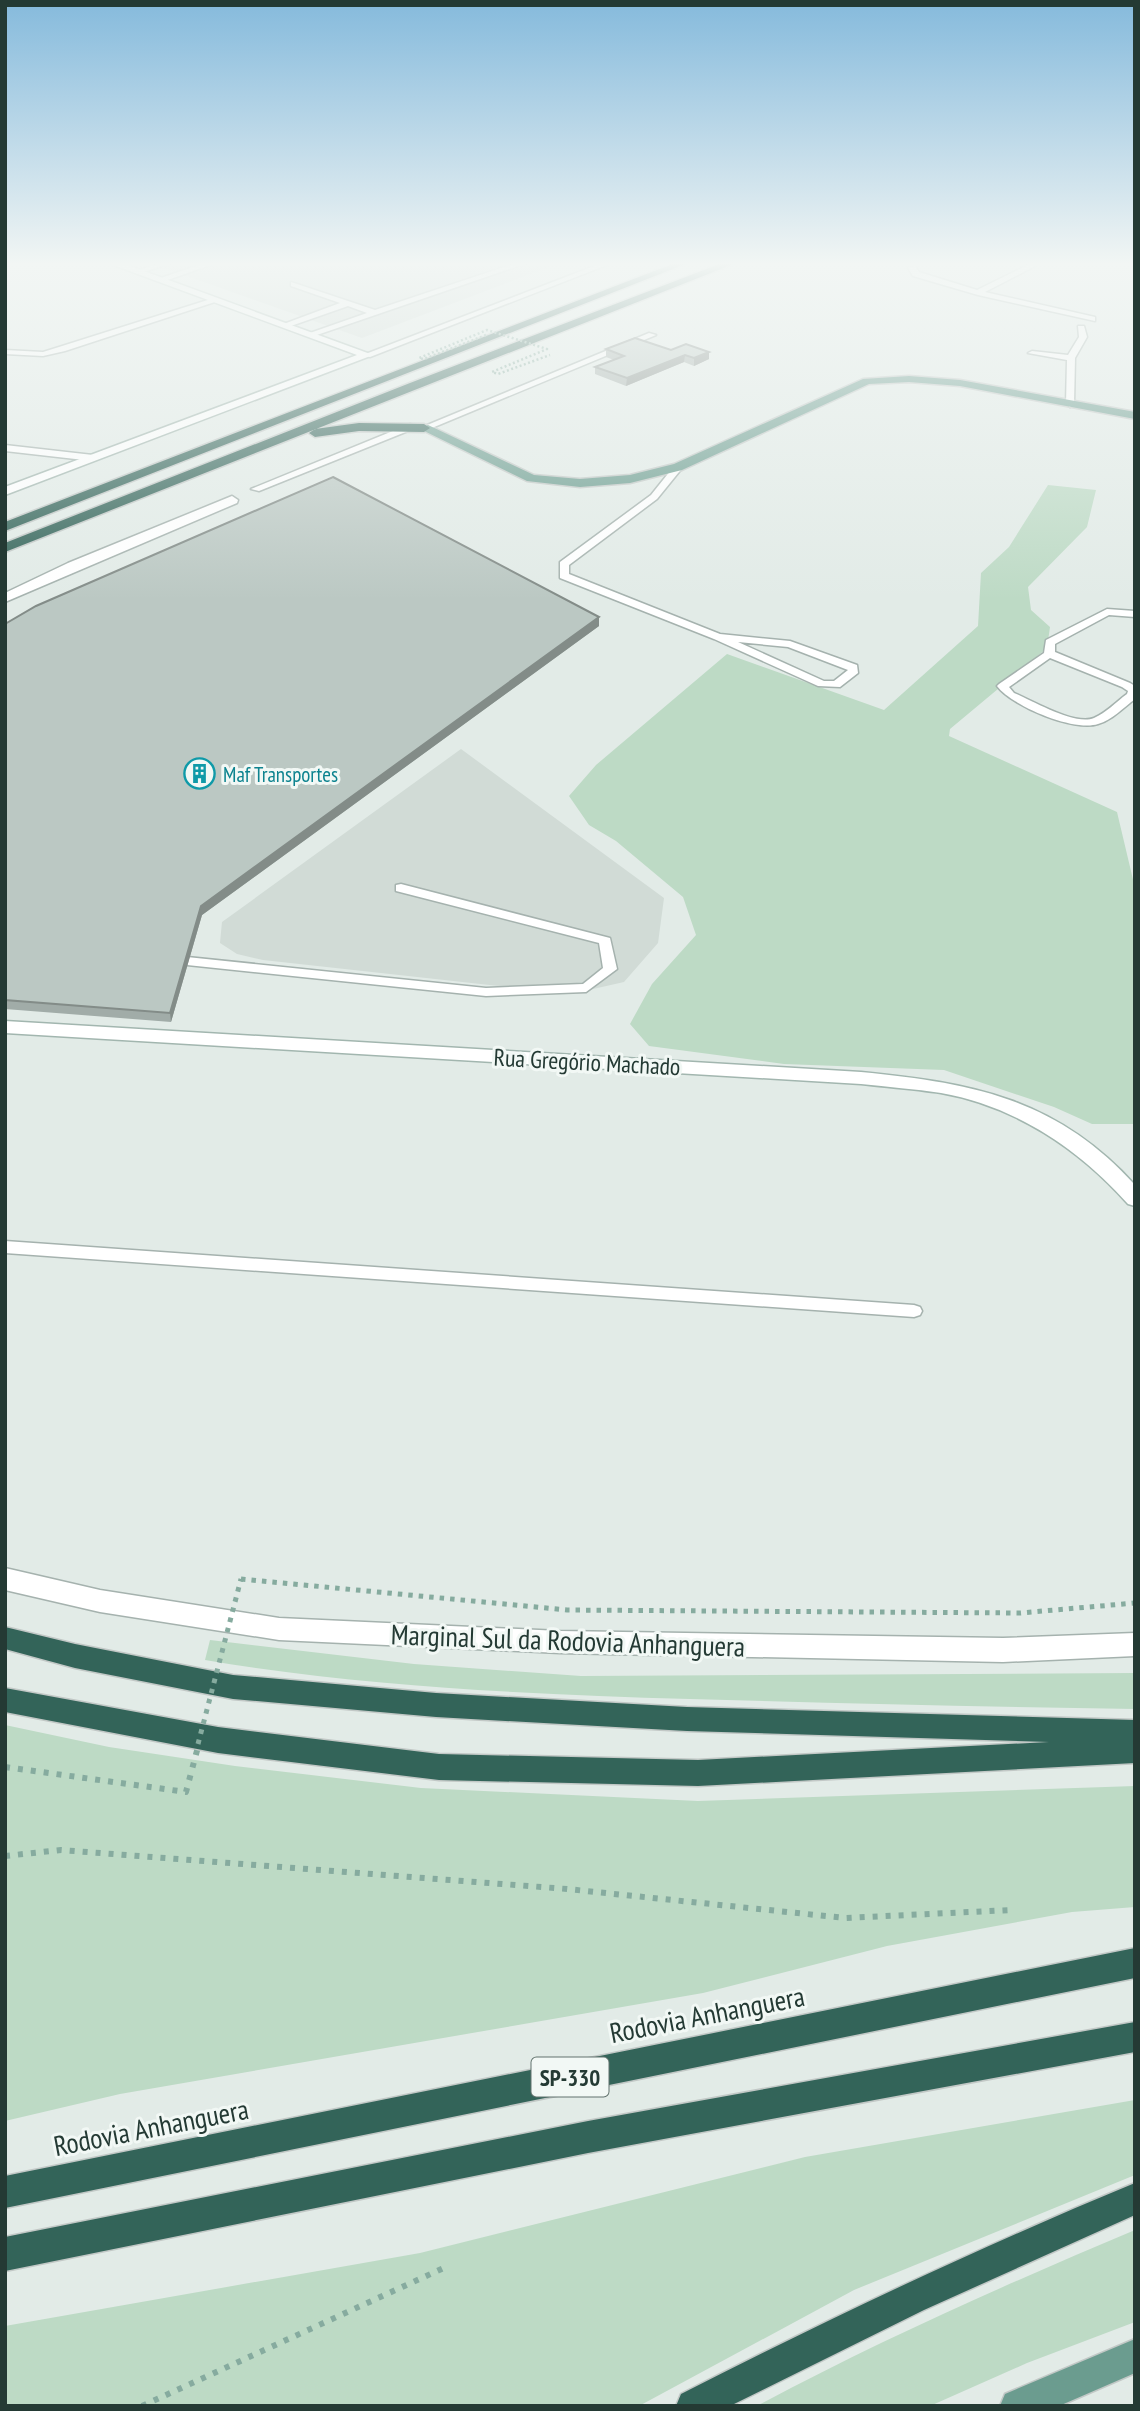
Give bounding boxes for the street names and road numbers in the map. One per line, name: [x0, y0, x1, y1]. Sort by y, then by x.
street label: Rua Gregório Machado: [493, 1042, 681, 1082]
street label: Marginal Sul da Rodovia Anhanguera: [390, 1615, 746, 1665]
street label: Rodovia Anhanguera: [606, 1977, 808, 2051]
road number: SP-330: [532, 2058, 608, 2096]
street label: Rodovia Anhanguera: [50, 2090, 252, 2164]

